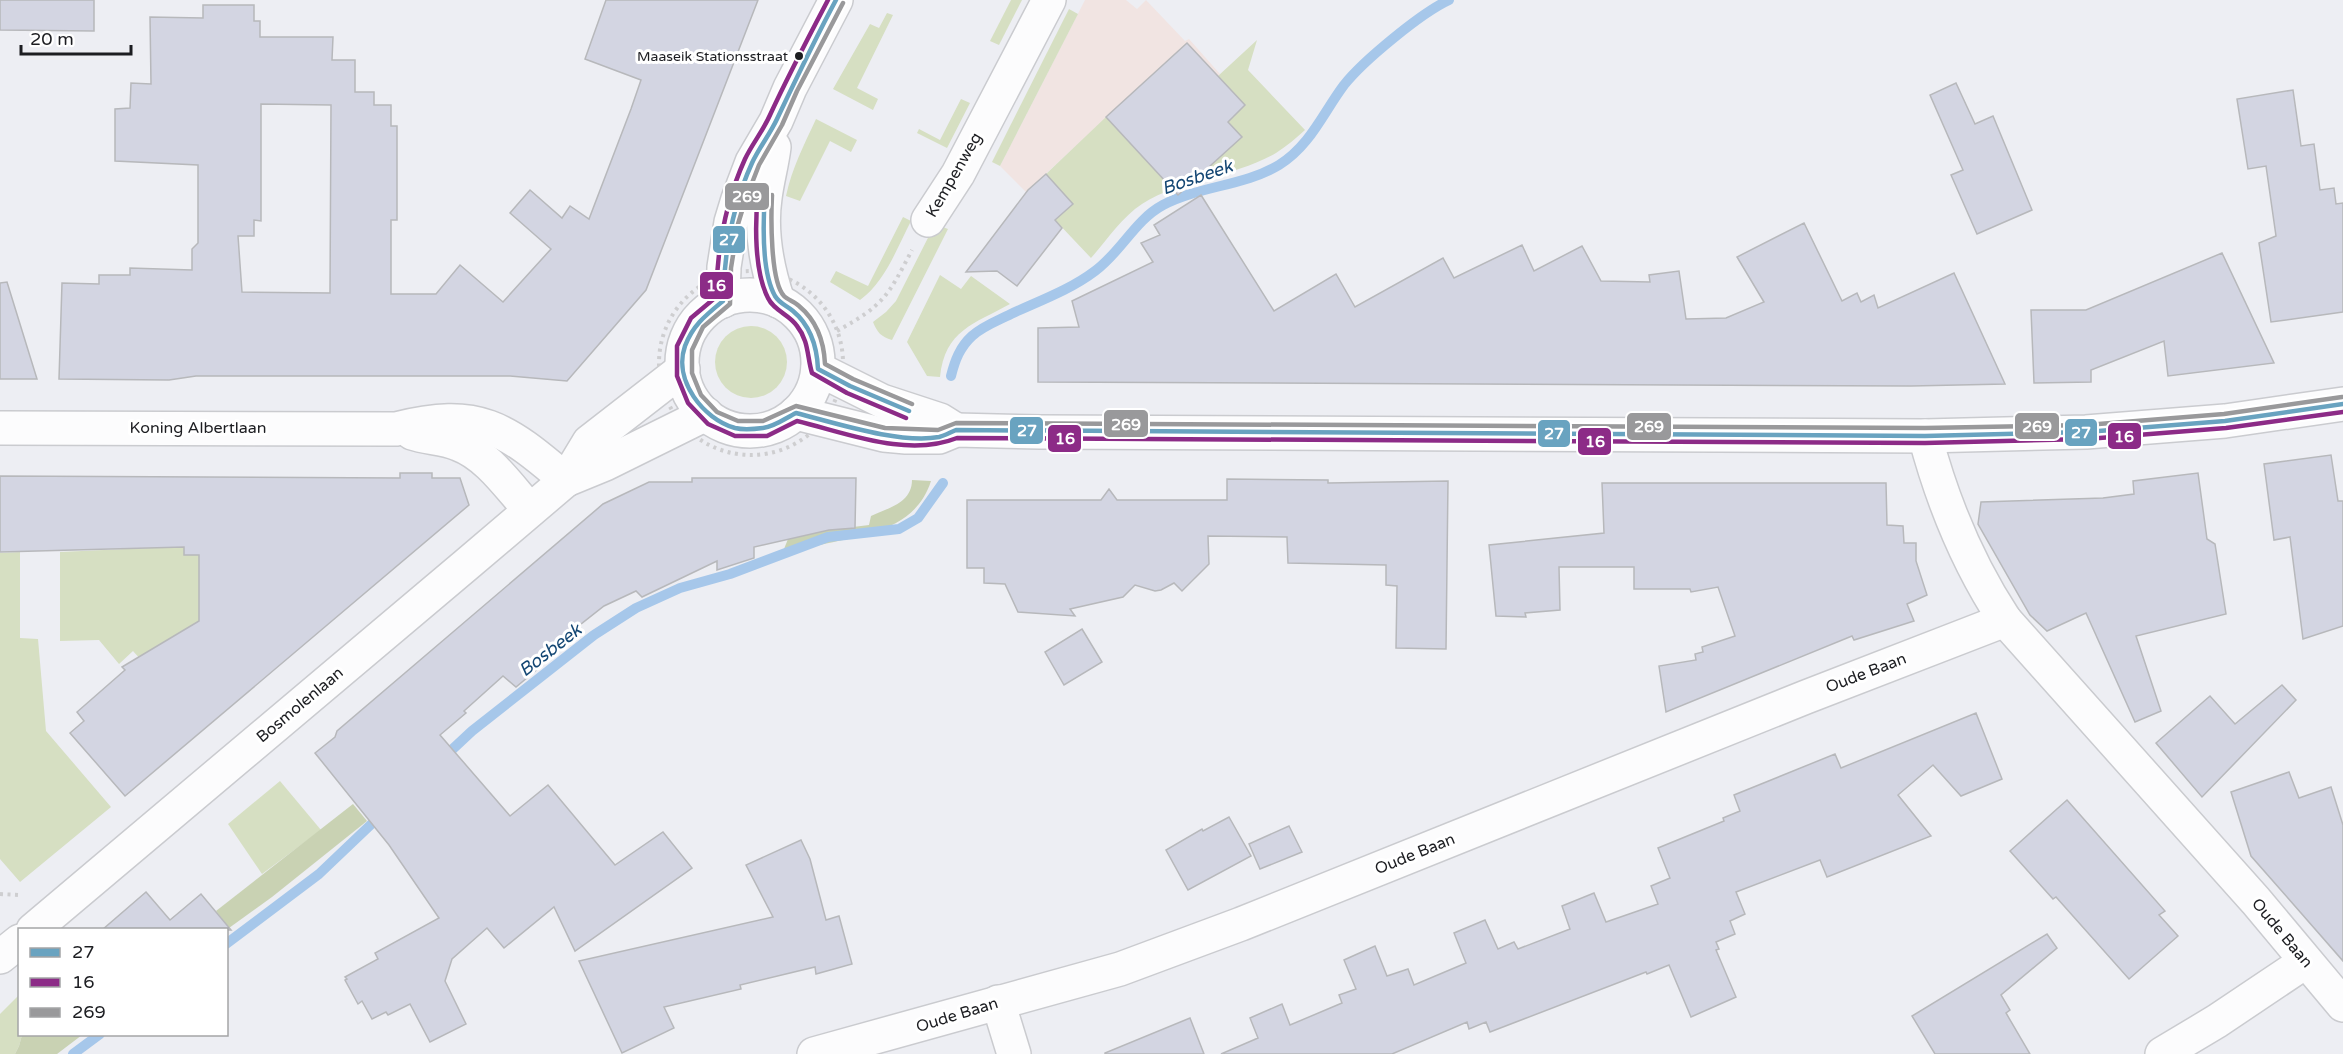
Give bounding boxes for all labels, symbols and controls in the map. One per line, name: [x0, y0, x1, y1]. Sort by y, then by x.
scale bar: [21, 18, 130, 56]
text: 20 m: [30, 28, 74, 50]
place label: Maaseik Stationsstraat: [637, 48, 789, 65]
marker: Maaseik Stationsstraat: [793, 50, 805, 62]
street label: Kempenweg: [922, 129, 986, 221]
water label: Bosbeek: [1159, 154, 1236, 199]
line badge: 269: [724, 182, 770, 211]
text: 269: [732, 187, 762, 207]
line badge: 27: [712, 225, 746, 254]
text: 27: [719, 230, 739, 250]
line badge: 16: [699, 271, 734, 300]
text: 16: [706, 276, 726, 296]
line badge: 269: [1103, 409, 1149, 438]
line badge: 269: [1626, 412, 1672, 441]
line badge: 269: [2014, 412, 2060, 440]
text: 269: [1111, 415, 1141, 435]
line badge: 27: [1009, 416, 1044, 445]
text: 269: [1634, 417, 1664, 437]
text: 269: [2022, 417, 2052, 437]
street label: Koning Albertlaan: [129, 418, 267, 438]
line badge: 27: [2064, 418, 2098, 447]
line badge: 27: [1537, 419, 1571, 448]
text: 27: [1017, 421, 1037, 441]
line badge: 16: [2107, 422, 2142, 450]
text: 27: [2071, 423, 2091, 443]
line badge: 16: [1047, 424, 1082, 453]
text: 27: [1544, 424, 1564, 444]
line badge: 16: [1577, 427, 1612, 456]
text: 16: [2114, 427, 2134, 447]
text: 16: [1055, 429, 1075, 449]
text: 16: [1585, 432, 1605, 452]
water label: Bosbeek: [514, 618, 587, 681]
street label: Oude Baan: [1823, 648, 1909, 698]
street label: Bosmolenlaan: [252, 663, 348, 747]
street label: Oude Baan: [1372, 829, 1458, 879]
street label: Oude Baan: [2247, 894, 2317, 972]
legend: [18, 928, 228, 1036]
text: 27: [72, 941, 95, 963]
text: 16: [72, 971, 95, 993]
street label: Oude Baan: [914, 993, 1000, 1037]
text: 269: [72, 1001, 106, 1023]

